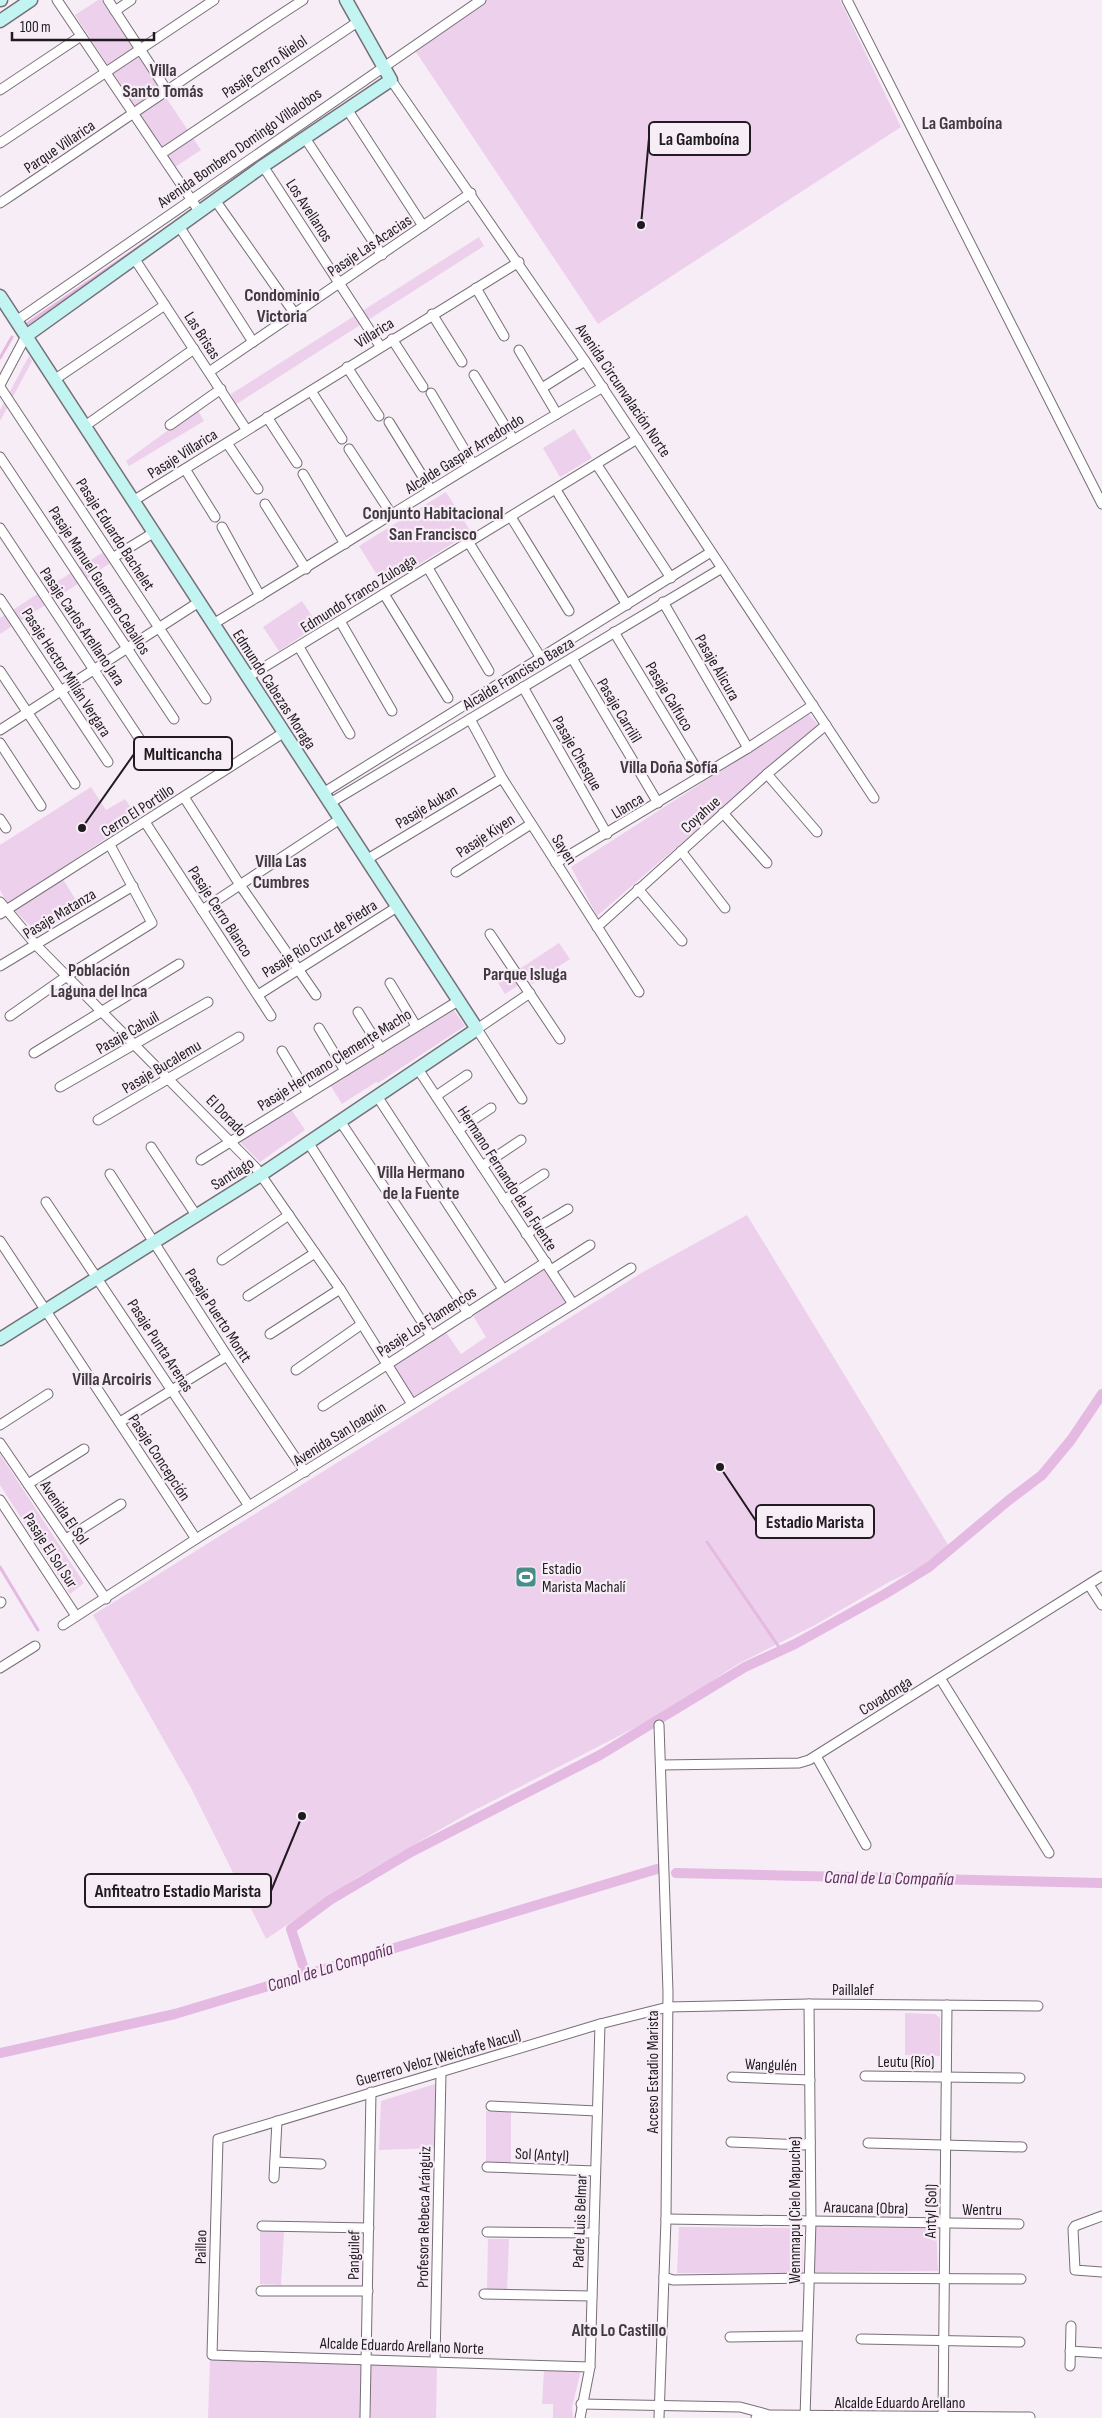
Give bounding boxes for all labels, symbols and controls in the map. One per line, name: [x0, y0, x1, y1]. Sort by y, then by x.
scale bar: [12, 10, 155, 42]
text: 100 m: [20, 18, 51, 37]
street label: Pasaje Cerro Ñielol: [219, 32, 311, 103]
district label: Villa Santo Tomás: [123, 60, 204, 102]
street label: Avenida Bombero Domingo Villalobos: [153, 84, 326, 213]
district label: La Gamboína: [922, 113, 1002, 134]
street label: Parque Villarica: [21, 117, 99, 178]
callout: La Gamboína: [649, 122, 750, 155]
text: La Gamboína: [659, 129, 739, 150]
street label: Los Avellanos: [281, 176, 336, 246]
street label: Pasaje Las Acacias: [324, 211, 416, 281]
district label: Condominio Victoria: [244, 285, 320, 327]
street label: Las Brisas: [179, 309, 224, 363]
street label: Villarica: [352, 314, 398, 353]
street label: Avenida Circunvalación Norte: [570, 320, 674, 461]
street label: Alcalde Gaspar Arredondo: [401, 410, 528, 499]
street label: Pasaje Villarica: [144, 425, 221, 483]
street label: Pasaje Eduardo Bachelet: [71, 475, 158, 595]
street label: Pasaje Manuel Guerrero Ceballos: [44, 503, 154, 659]
district label: Conjunto Habitacional San Francisco: [363, 503, 503, 545]
street label: Edmundo Franco Zuloaga: [297, 551, 420, 638]
street label: Pasaje Carlos Arellano Jara: [35, 564, 128, 690]
street label: Pasaje Hector Millán Vergara: [17, 605, 115, 741]
street label: Edmundo Cabezas Moraga: [228, 626, 319, 753]
street label: Pasaje Alicura: [690, 631, 743, 704]
street label: Alcalde Francisco Baeza: [459, 634, 578, 716]
street label: Pasaje Calfuco: [641, 659, 697, 735]
street label: Pasaje Carrilil: [592, 675, 645, 746]
street label: Pasaje Chesque: [548, 713, 606, 794]
callout: Multicancha: [134, 737, 232, 770]
text: Multicancha: [144, 744, 222, 765]
district label: Villa Doña Sofía: [620, 757, 718, 778]
street label: Cerro El Portillo: [98, 781, 178, 842]
street label: Pasaje Aukan: [392, 781, 461, 833]
street label: Llanca: [608, 789, 647, 823]
street label: Coyahue: [677, 793, 725, 838]
street label: Pasaje Kiyen: [453, 810, 519, 862]
street label: Sayen: [547, 831, 580, 869]
district label: Villa Las Cumbres: [253, 851, 309, 893]
street label: Pasaje Cerro Blanco: [183, 863, 256, 961]
street label: Pasaje Matanza: [20, 885, 100, 943]
street label: Pasaje Río Cruz de Piedra: [259, 896, 381, 982]
district label: Población Laguna del Inca: [51, 960, 148, 1002]
district label: Parque Isluga: [483, 964, 567, 985]
street label: Pasaje Hermano Clemente Macho: [254, 1005, 415, 1116]
street label: Pasaje Cahuil: [93, 1008, 163, 1059]
street label: Pasaje Bucalemu: [119, 1036, 205, 1098]
street label: El Dorado: [202, 1091, 250, 1141]
street label: Hermano Fernando de la Fuente: [453, 1103, 561, 1255]
street label: Santiago: [208, 1154, 258, 1195]
district label: Villa Hermano de la Fuente: [377, 1162, 465, 1204]
street label: Pasaje Puerto Montt: [180, 1265, 255, 1366]
street label: Pasaje Los Flamencos: [374, 1283, 480, 1361]
street label: Pasaje Punta Arenas: [123, 1296, 197, 1396]
district label: Villa Arcoiris: [72, 1369, 152, 1390]
street label: Avenida San Joaquín: [289, 1398, 390, 1471]
street label: Pasaje Concepción: [124, 1411, 194, 1505]
street label: Avenida El Sol: [35, 1476, 92, 1548]
callout: Estadio Marista: [756, 1505, 874, 1538]
street label: Pasaje El Sol Sur: [18, 1510, 81, 1592]
text: Estadio Marista: [766, 1512, 864, 1533]
place label: Estadio Marista Machalí: [542, 1560, 626, 1597]
sports icon: Estadio Marista Machalí: [514, 1565, 538, 1589]
street label: Covadonga: [856, 1673, 916, 1720]
water label: Canal de La Compañía: [824, 1867, 955, 1890]
callout: Anfiteatro Estadio Marista: [85, 1874, 271, 1907]
text: Anfiteatro Estadio Marista: [94, 1881, 261, 1902]
water label: Canal de La Compañía: [265, 1938, 396, 1997]
street label: Paillalef: [832, 1981, 874, 2000]
street label: Acceso Estadio Marista: [644, 2010, 663, 2135]
street label: Guerrero Veloz (Weichafe Nacul): [354, 2026, 523, 2091]
street label: Leutu (Río): [878, 2053, 934, 2072]
street label: Wangulén: [744, 2055, 797, 2076]
street label: Wennmapu (Cielo Mapuche): [786, 2136, 805, 2284]
street label: Sol (Antyl): [514, 2145, 569, 2166]
street label: Profesora Rebeca Aránguiz: [414, 2146, 435, 2288]
street label: Padre Luis Belmar: [569, 2173, 592, 2268]
street label: Antyl (Sol): [922, 2184, 941, 2239]
street label: Araucana (Obra): [823, 2198, 908, 2219]
street label: Wentru: [962, 2201, 1002, 2220]
street label: Paillao: [192, 2230, 211, 2264]
street label: Panguilef: [345, 2230, 364, 2280]
district label: Alto Lo Castillo: [571, 2320, 666, 2341]
street label: Alcalde Eduardo Arellano Norte: [319, 2334, 484, 2359]
street label: Alcalde Eduardo Arellano: [834, 2394, 965, 2413]

